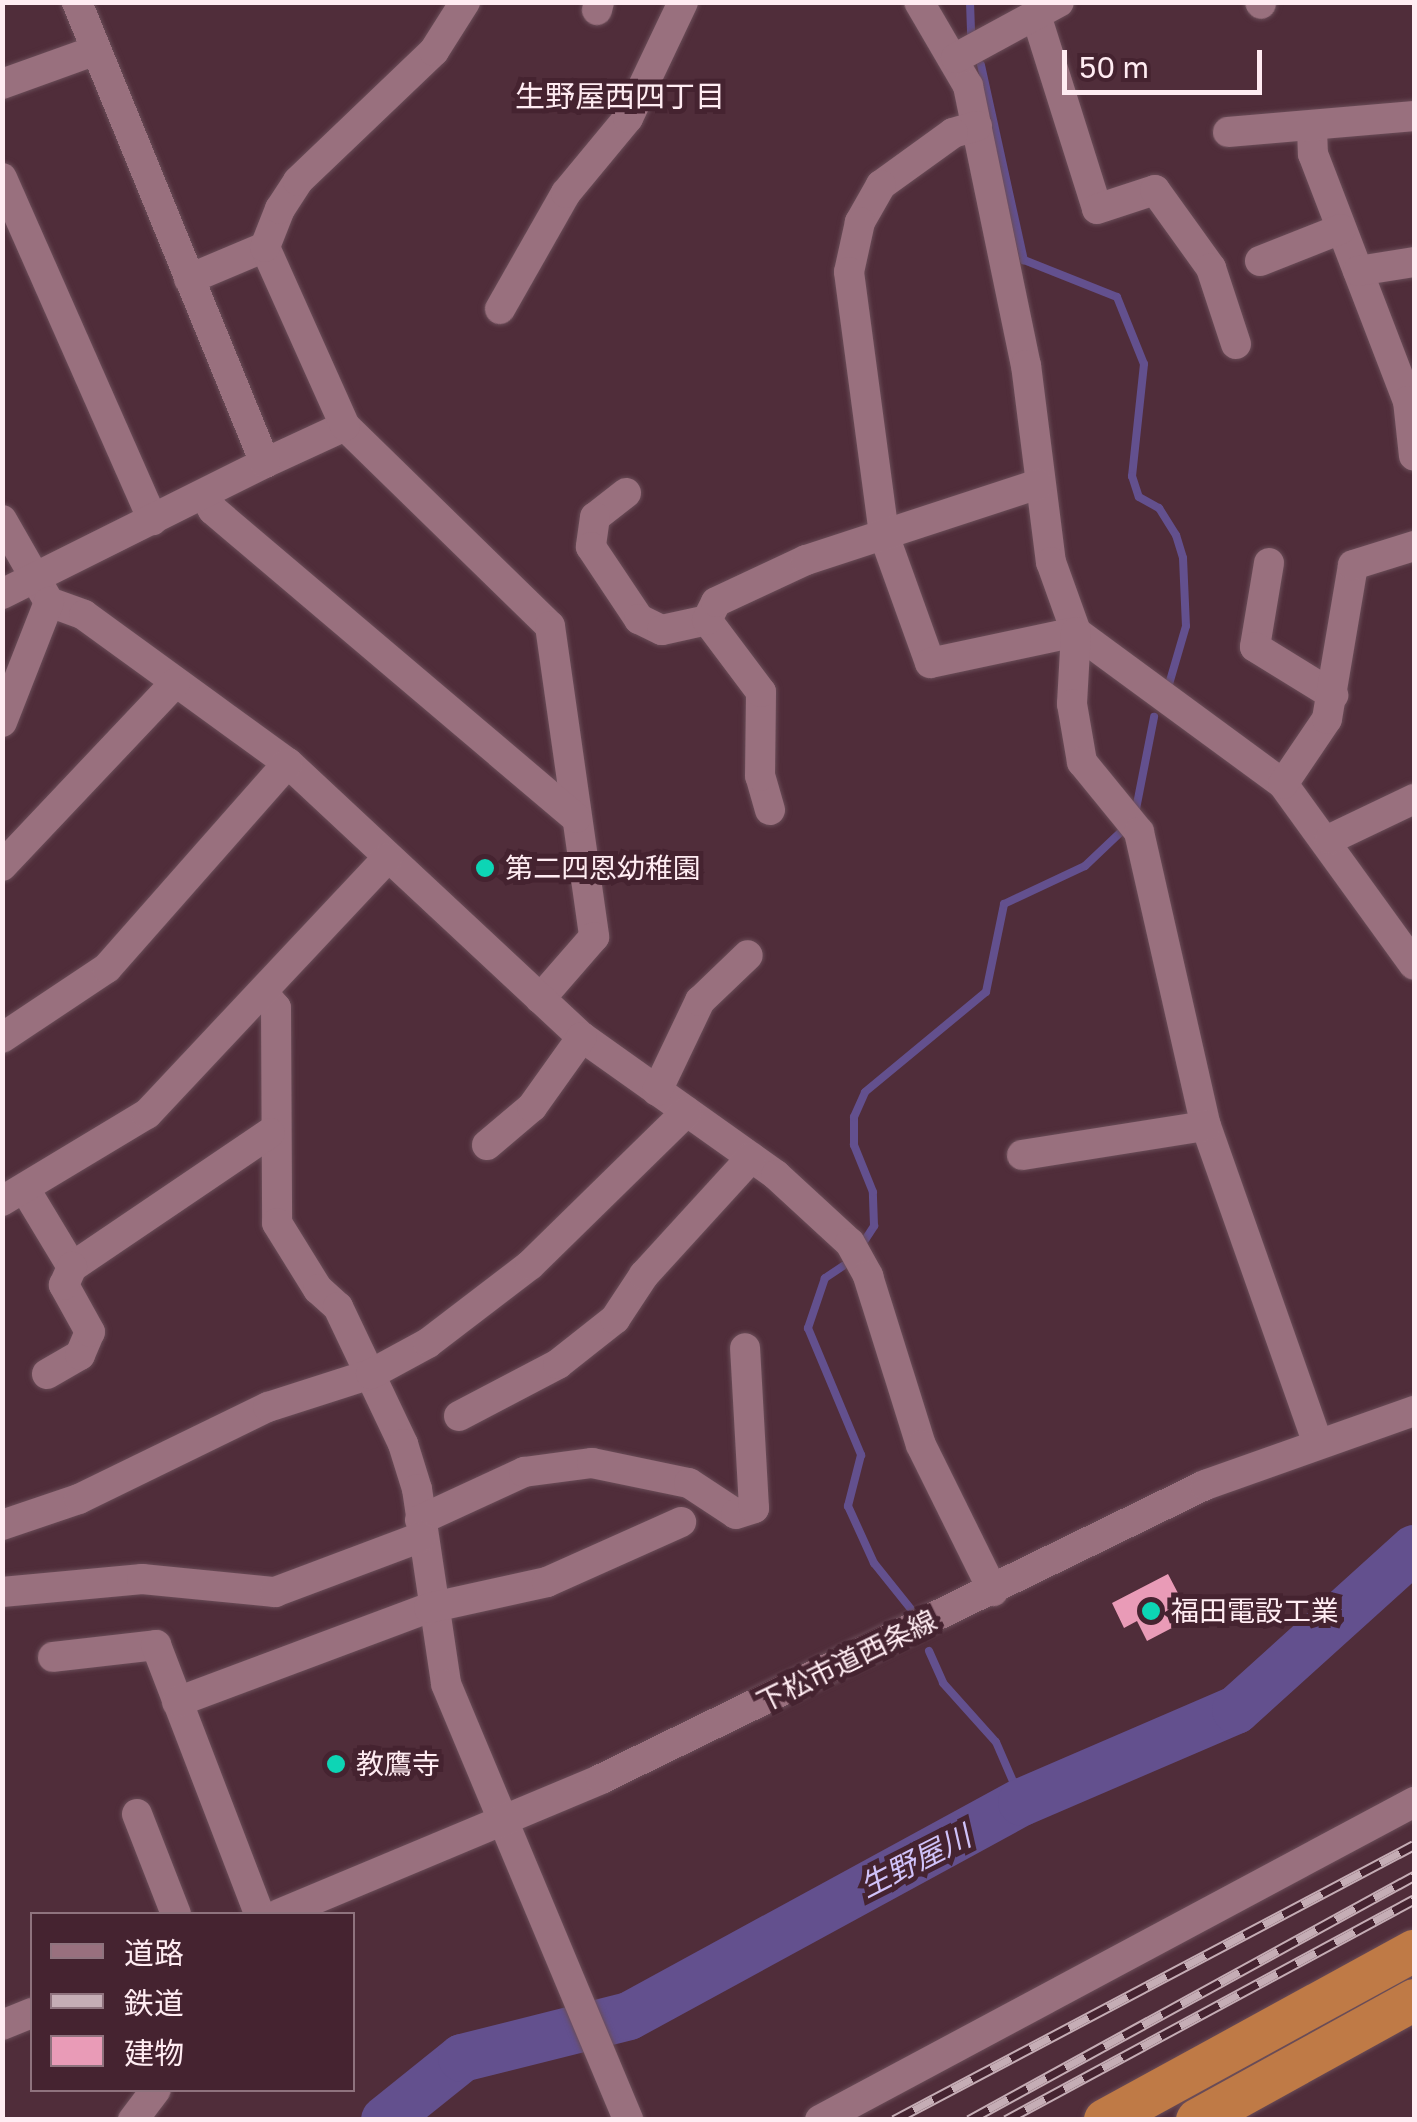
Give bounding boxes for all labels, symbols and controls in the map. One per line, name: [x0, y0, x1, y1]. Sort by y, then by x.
scale bar: [1067, 30, 1267, 92]
text: 50 m: [1079, 49, 1149, 85]
district label: 生野屋西四丁目: [515, 78, 725, 114]
place label: 第二四恩幼稚園: [505, 851, 701, 885]
marker: 第二四恩幼稚園: [474, 857, 496, 879]
place label: 福田電設工業: [1171, 1594, 1339, 1628]
marker: 福田電設工業: [1140, 1600, 1162, 1622]
street label: 下松市道西条線: [752, 1603, 942, 1719]
place label: 教鷹寺: [356, 1747, 440, 1781]
marker: 教鷹寺: [325, 1753, 347, 1775]
water label: 生野屋川: [853, 1818, 977, 1904]
legend: [30, 1912, 355, 2092]
text: 道路: [124, 1935, 184, 1971]
text: 鉄道: [124, 1985, 184, 2021]
text: 建物: [124, 2035, 184, 2071]

